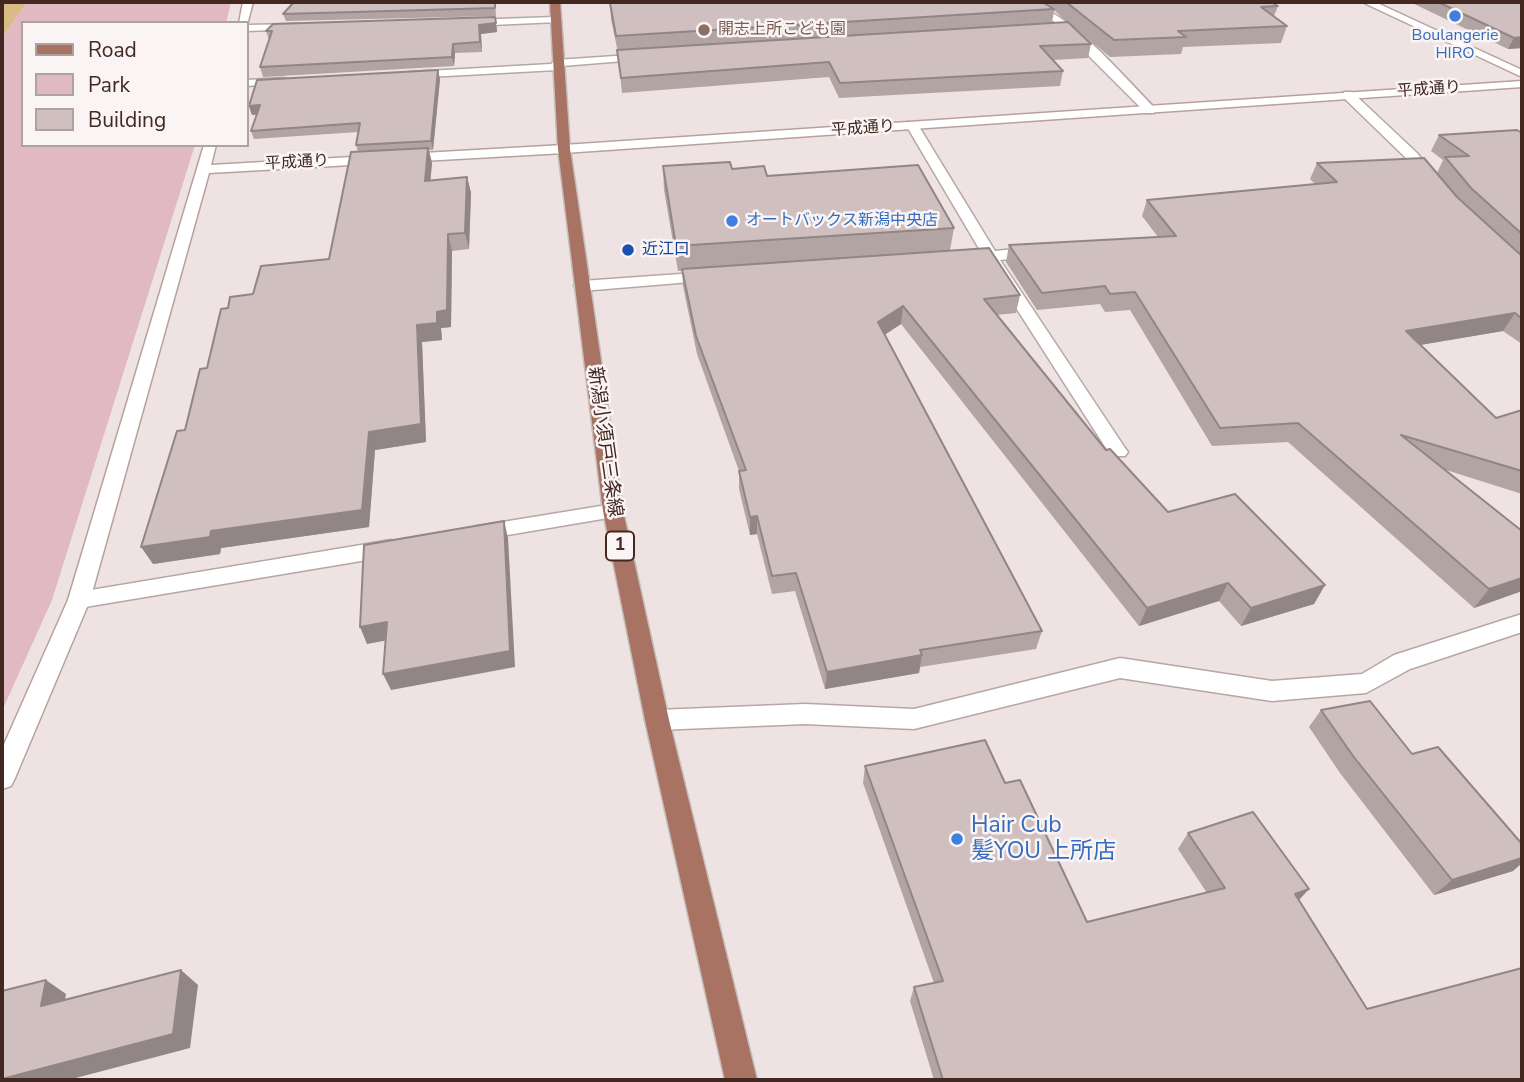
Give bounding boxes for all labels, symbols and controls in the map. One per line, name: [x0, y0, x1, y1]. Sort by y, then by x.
marker: Boulangerie HIRO: [1447, 8, 1463, 24]
place label: 開志上所こども園: [718, 20, 846, 40]
legend: [21, 21, 248, 147]
marker: 開志上所こども園: [696, 22, 712, 38]
place label: Boulangerie HIRO: [1412, 26, 1498, 64]
text: Road: [88, 36, 137, 64]
text: Park: [88, 71, 130, 99]
street label: 平成通り: [1396, 78, 1462, 102]
text: Building: [88, 106, 166, 134]
street label: 平成通り: [830, 117, 896, 141]
street label: 平成通り: [265, 152, 329, 174]
place label: オートバックス新潟中央店: [746, 211, 938, 231]
marker: オートバックス新潟中央店: [724, 213, 740, 229]
place label: 近江口: [642, 240, 690, 260]
marker: 近江口: [620, 242, 636, 258]
street label: 新潟小須戸三条線: [582, 365, 626, 519]
road number: 1: [606, 532, 634, 560]
place label: Hair Cub 髪YOU 上所店: [971, 812, 1116, 866]
marker: Hair Cub 髪YOU 上所店: [949, 831, 965, 847]

